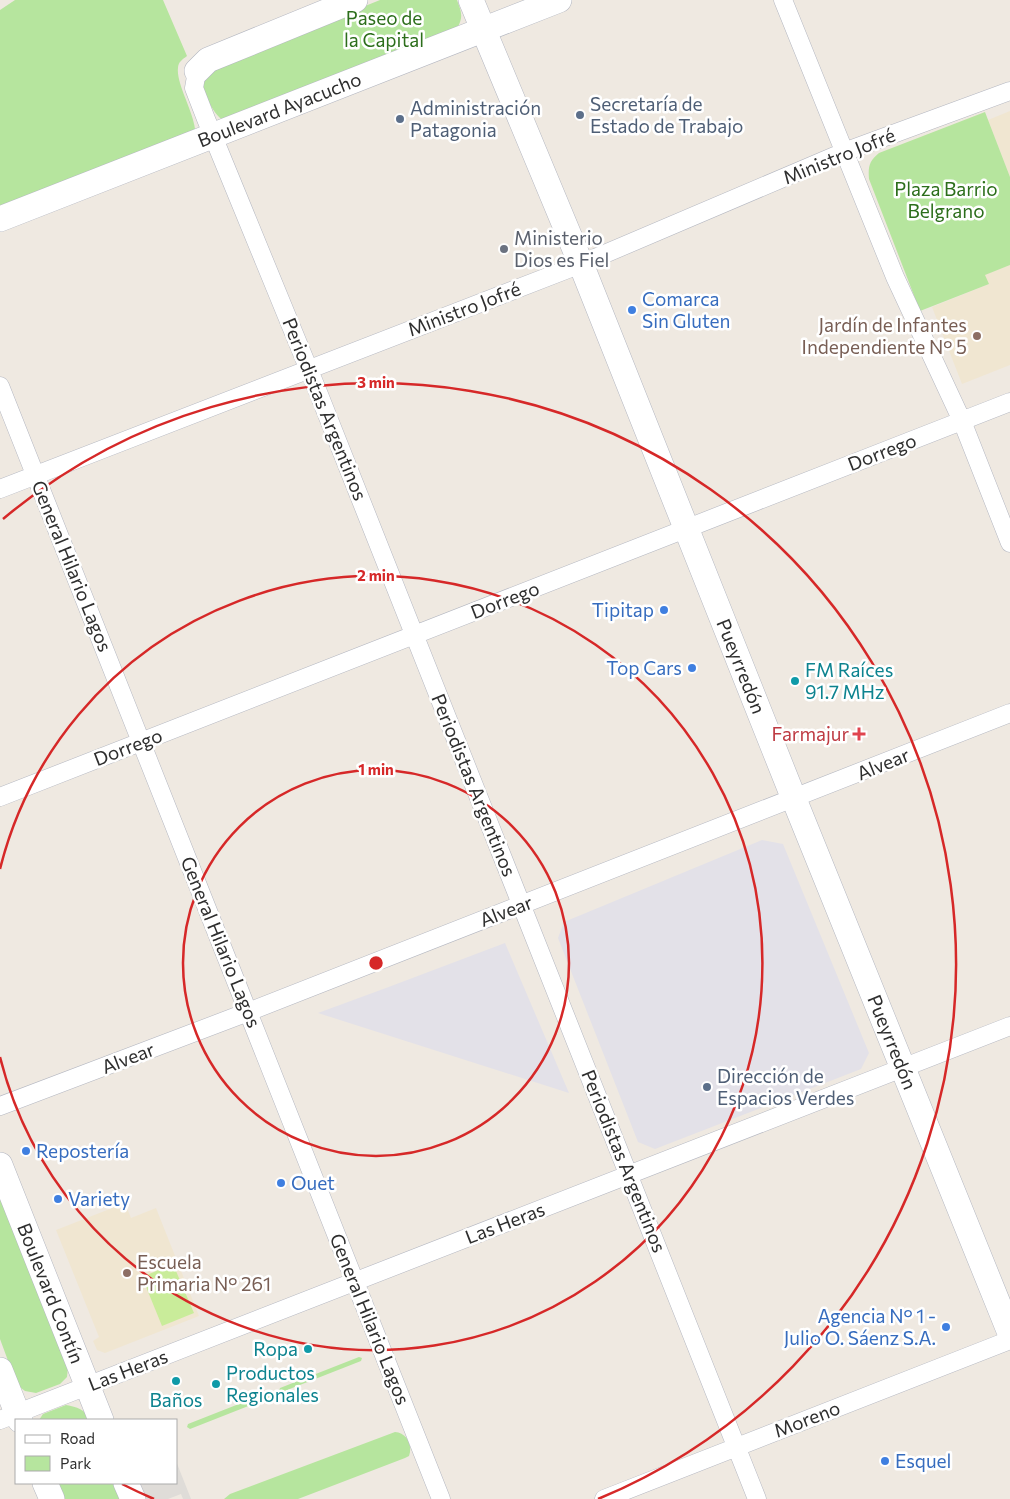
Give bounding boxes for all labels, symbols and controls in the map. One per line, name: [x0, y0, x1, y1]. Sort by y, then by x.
park label: Paseo de la Capital: [344, 6, 424, 51]
street label: Boulevard Ayacucho: [194, 67, 364, 152]
place label: Secretaría de Estado de Trabajo: [590, 92, 743, 137]
place label: Administración Patagonia: [410, 96, 541, 141]
marker: Secretaría de Estado de Trabajo: [574, 109, 586, 121]
marker: Administración Patagonia: [394, 113, 406, 125]
street label: Ministro Jofré: [779, 123, 898, 188]
park label: Plaza Barrio Belgrano: [894, 177, 998, 222]
place label: Ministerio Dios es Fiel: [514, 226, 609, 271]
marker: Ministerio Dios es Fiel: [498, 243, 510, 255]
street label: Ministro Jofré: [404, 276, 524, 341]
place label: Comarca Sin Gluten: [642, 287, 730, 332]
marker: Comarca Sin Gluten: [626, 304, 638, 316]
place label: Jardín de Infantes Independiente N° 5: [802, 313, 967, 358]
street label: Periodistas Argentinos: [278, 314, 373, 504]
marker: Jardín de Infantes Independiente N° 5: [971, 330, 983, 342]
text: 3 min: [357, 373, 395, 391]
street label: Dorrego: [844, 428, 919, 475]
street label: General Hilario Lagos: [28, 477, 117, 655]
text: 2 min: [357, 566, 395, 584]
street label: Dorrego: [467, 576, 542, 623]
place label: Tipitap: [592, 598, 654, 621]
marker: Tipitap: [658, 604, 670, 616]
street label: Pueyrredón: [712, 615, 771, 717]
place label: Top Cars: [606, 656, 682, 679]
place label: FM Raíces 91.7 MHz: [805, 658, 893, 703]
marker: Top Cars: [686, 662, 698, 674]
marker: FM Raíces 91.7 MHz: [789, 675, 801, 687]
street label: Periodistas Argentinos: [427, 690, 522, 880]
place label: Farmajur: [771, 722, 849, 745]
street label: Dorrego: [90, 723, 165, 770]
marker: Farmajur: [853, 728, 865, 740]
street label: Alvear: [853, 742, 913, 784]
text: 1 min: [358, 760, 394, 778]
street label: General Hilario Lagos: [177, 853, 266, 1031]
street label: Alvear: [476, 890, 536, 931]
centre of rings: [367, 954, 385, 972]
street label: Pueyrredón: [863, 991, 922, 1093]
street label: Alvear: [98, 1037, 158, 1078]
place label: Dirección de Espacios Verdes: [717, 1064, 854, 1109]
street label: Periodistas Argentinos: [577, 1066, 672, 1256]
marker: Dirección de Espacios Verdes: [701, 1081, 713, 1093]
place label: Repostería: [36, 1139, 129, 1162]
marker: Repostería: [20, 1145, 32, 1157]
place label: Ouet: [291, 1171, 335, 1194]
marker: Ouet: [275, 1177, 287, 1189]
place label: Variety: [68, 1187, 130, 1210]
marker: Variety: [52, 1193, 64, 1205]
street label: Las Heras: [462, 1197, 548, 1248]
street label: Boulevard Contín: [13, 1220, 89, 1367]
street label: General Hilario Lagos: [326, 1230, 415, 1408]
place label: Escuela Primaria N° 261: [137, 1250, 271, 1295]
marker: Escuela Primaria N° 261: [121, 1267, 133, 1279]
place label: Agencia N° 1 - Julio O. Sáenz S.A.: [784, 1304, 936, 1349]
marker: Agencia N° 1 - Julio O. Sáenz S.A.: [940, 1321, 952, 1333]
place label: Ropa: [253, 1337, 298, 1360]
marker: Ropa: [302, 1343, 314, 1355]
street label: Las Heras: [85, 1344, 171, 1395]
place label: Productos Regionales: [226, 1361, 319, 1406]
marker: Baños: [170, 1375, 182, 1387]
marker: Productos Regionales: [210, 1378, 222, 1390]
place label: Baños: [150, 1388, 202, 1411]
street label: Moreno: [770, 1395, 843, 1442]
legend: [15, 1419, 178, 1484]
text: Road: [60, 1429, 95, 1447]
place label: Esquel: [895, 1449, 951, 1472]
text: Park: [60, 1454, 91, 1472]
marker: Esquel: [879, 1455, 891, 1467]

